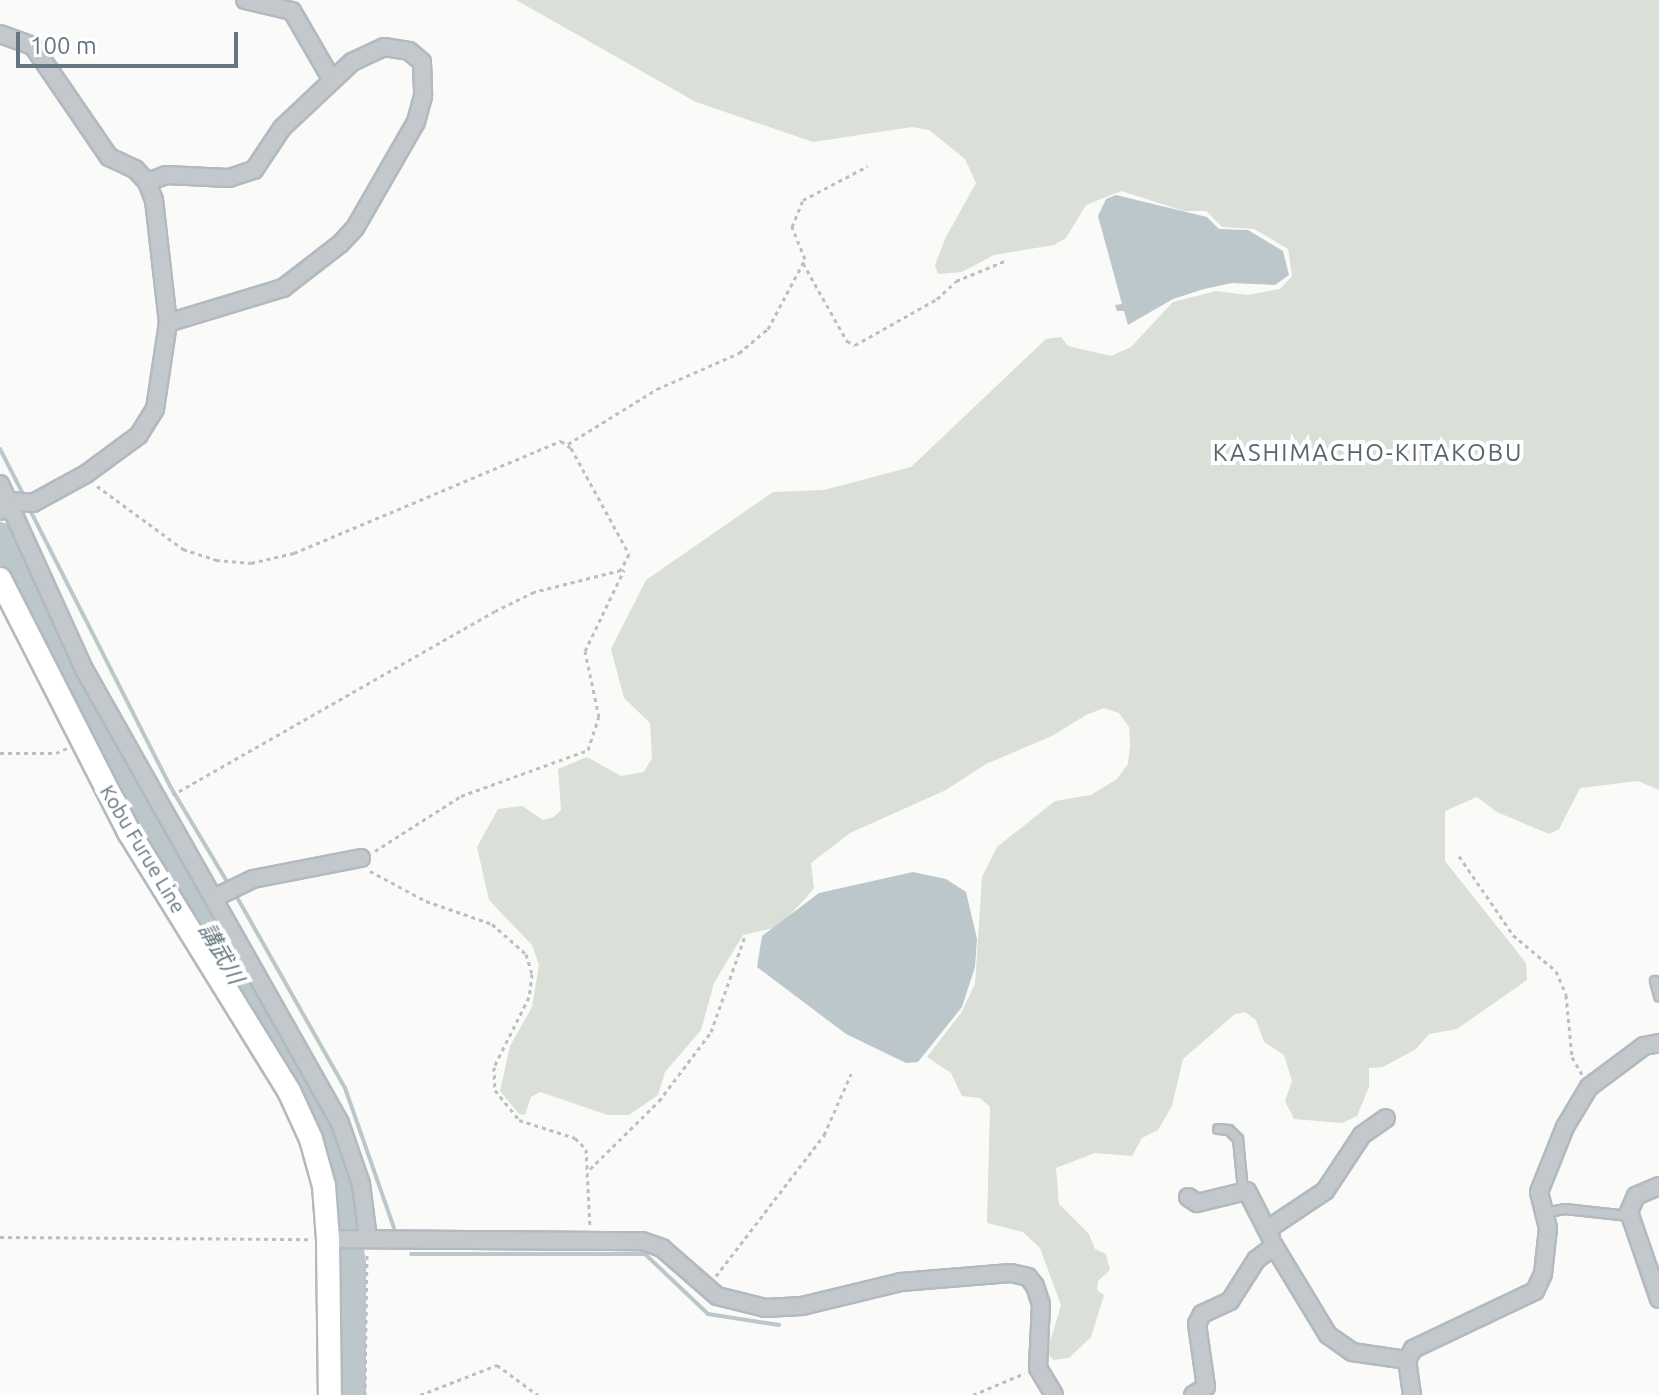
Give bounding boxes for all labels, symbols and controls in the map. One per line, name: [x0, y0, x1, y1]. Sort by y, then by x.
scale bar: [20, 16, 242, 66]
text: 100 m: [30, 32, 97, 59]
district label: KASHIMACHO-KITAKOBU: [1213, 439, 1523, 467]
street label: Kobu Furue Line: [95, 781, 191, 917]
water label: 講武川: [194, 918, 250, 988]

